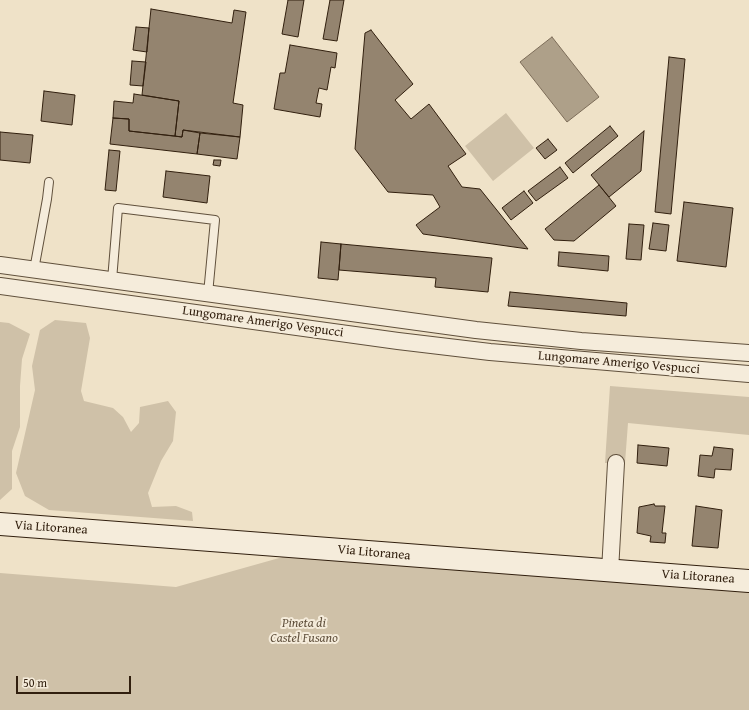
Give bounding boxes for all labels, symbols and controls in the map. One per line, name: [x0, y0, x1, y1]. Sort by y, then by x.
street label: Lungomare Amerigo Vespucci: [181, 303, 345, 341]
street label: Lungomare Amerigo Vespucci: [537, 348, 701, 378]
street label: Via Litoranea: [14, 518, 88, 538]
street label: Via Litoranea: [337, 542, 411, 564]
street label: Via Litoranea: [661, 567, 735, 587]
park label: Pineta di Castel Fusano: [270, 616, 338, 647]
scale bar: [18, 668, 133, 694]
text: 50 m: [23, 674, 47, 691]

